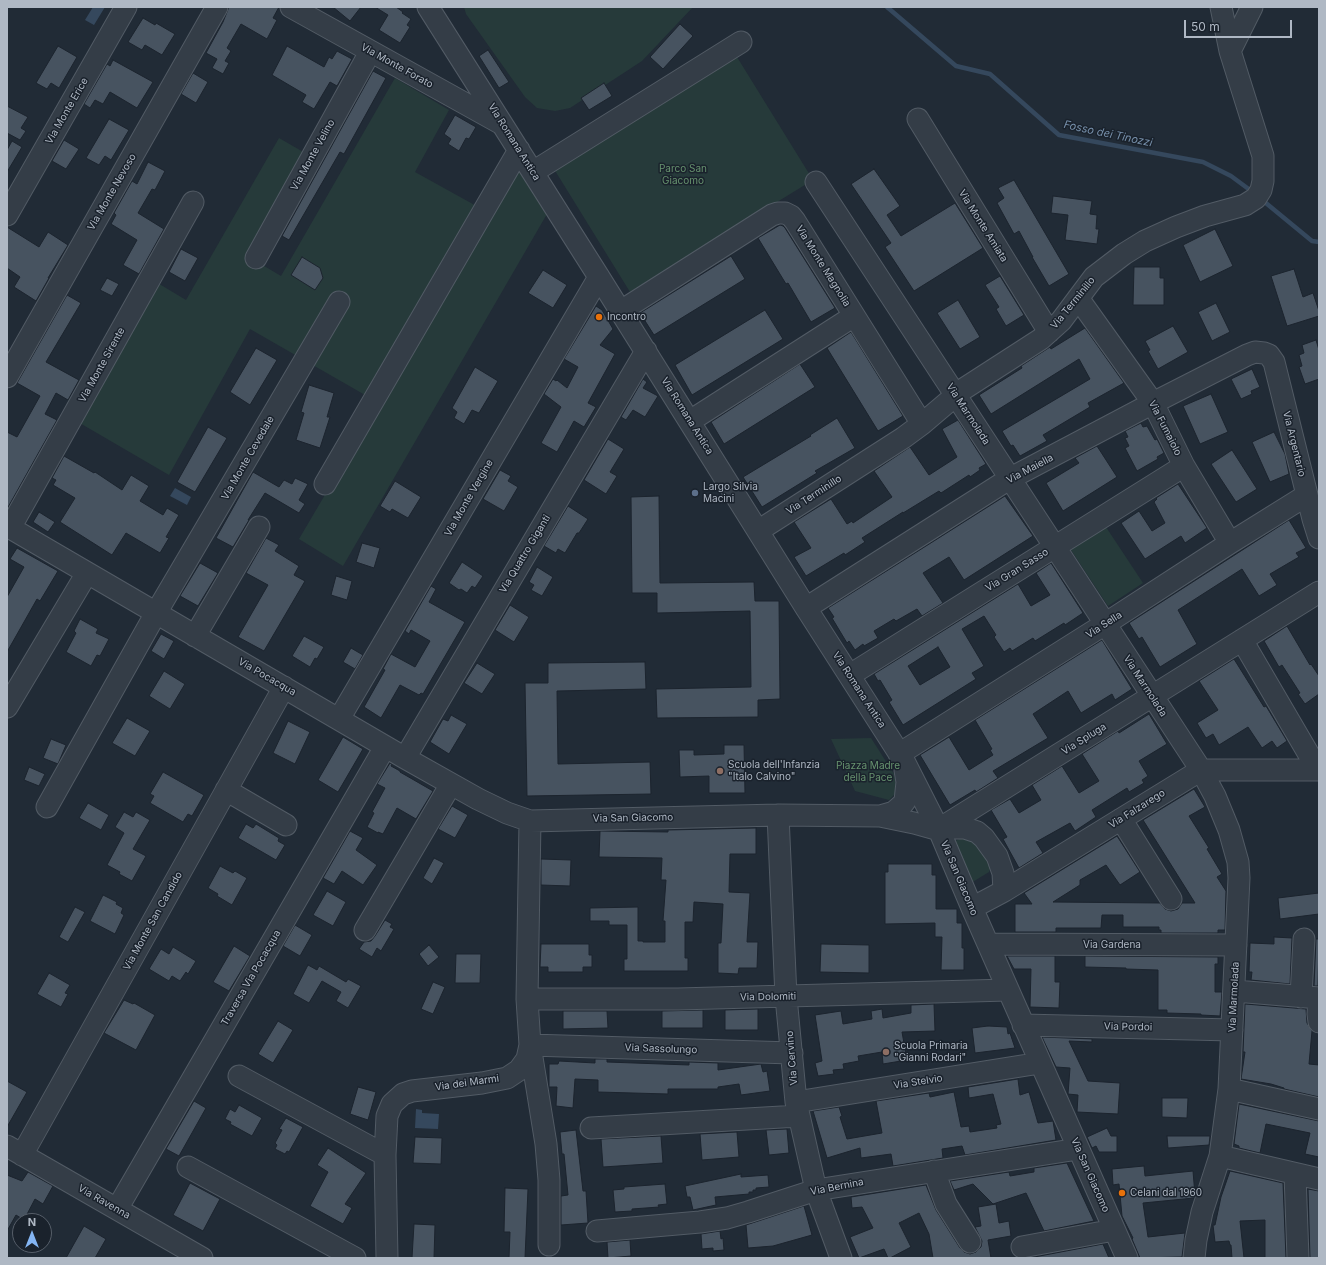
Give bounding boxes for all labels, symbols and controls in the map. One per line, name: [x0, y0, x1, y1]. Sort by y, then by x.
scale bar: [1186, 12, 1294, 38]
text: 50 m: [1191, 19, 1220, 34]
street label: Via Monte Forato: [359, 41, 435, 91]
street label: Via Monte Erice: [43, 76, 91, 146]
street label: Via Romana Antica: [485, 101, 543, 183]
street label: Via Monte Velino: [288, 117, 338, 193]
water label: Fosso dei Tinozzi: [1062, 118, 1154, 150]
street label: Via Monte Nevoso: [85, 152, 139, 232]
park label: Parco San Giacomo: [659, 163, 707, 186]
street label: Via Monte Amiata: [956, 188, 1010, 264]
street label: Via Monte Magnolia: [793, 223, 853, 309]
street label: Via Terminillo: [1048, 275, 1098, 331]
place label: Incontro: [607, 311, 646, 323]
marker: Incontro: [594, 312, 604, 322]
street label: Via Monte Sirente: [76, 325, 128, 405]
street label: Via Romana Antica: [658, 375, 716, 457]
street label: Via Marmolada: [944, 381, 992, 447]
street label: Via Fumaiolo: [1146, 398, 1184, 458]
street label: Via Argentario: [1280, 410, 1308, 478]
street label: Via Monte Cevedale: [219, 414, 277, 502]
street label: Via Maiella: [1005, 452, 1055, 486]
street label: Via Monte Vergine: [442, 457, 496, 539]
street label: Via Terminillo: [784, 473, 844, 517]
place label: Largo Silvia Macini: [703, 481, 758, 504]
marker: Largo Silvia Macini: [690, 488, 700, 498]
street label: Via Quattro Giganti: [497, 513, 553, 595]
street label: Via Gran Sasso: [983, 546, 1051, 594]
street label: Via Sella: [1084, 609, 1124, 641]
street label: Via Romana Antica: [830, 650, 888, 730]
street label: Via Marmolada: [1121, 653, 1169, 719]
street label: Via Pocacqua: [236, 656, 298, 698]
street label: Via Spluga: [1059, 721, 1109, 757]
place label: Scuola dell'Infanzia "Italo Calvino": [728, 759, 820, 782]
park label: Piazza Madre della Pace: [836, 760, 900, 784]
marker: Scuola dell'Infanzia "Italo Calvino": [715, 766, 725, 776]
street label: Via Falzarego: [1107, 787, 1167, 831]
street label: Via San Giacomo: [593, 811, 673, 825]
street label: Via San Giacomo: [938, 839, 980, 917]
street label: Via Monte San Candido: [121, 870, 185, 972]
street label: Traversa Via Pocacqua: [219, 928, 283, 1028]
street label: Via Gardena: [1083, 939, 1141, 951]
street label: Via Marmolada: [1226, 961, 1242, 1033]
street label: Via Dolomiti: [740, 991, 796, 1003]
street label: Via Pordoi: [1104, 1021, 1152, 1033]
street label: Via Cervino: [784, 1030, 800, 1086]
place label: Scuola Primaria "Gianni Rodari": [894, 1040, 968, 1064]
street label: Via Sassolungo: [624, 1042, 698, 1056]
marker: Scuola Primaria "Gianni Rodari": [881, 1047, 891, 1057]
street label: Via Stelvio: [893, 1072, 943, 1092]
street label: Via dei Marmi: [434, 1073, 500, 1093]
street label: Via San Giacomo: [1068, 1136, 1112, 1214]
street label: Via Bernina: [809, 1176, 865, 1198]
street label: Via Ravenna: [76, 1182, 132, 1222]
place label: Celani dal 1960: [1130, 1187, 1202, 1199]
marker: Celani dal 1960: [1117, 1188, 1127, 1198]
north arrow: [12, 1213, 52, 1253]
text: N: [28, 1215, 36, 1229]

